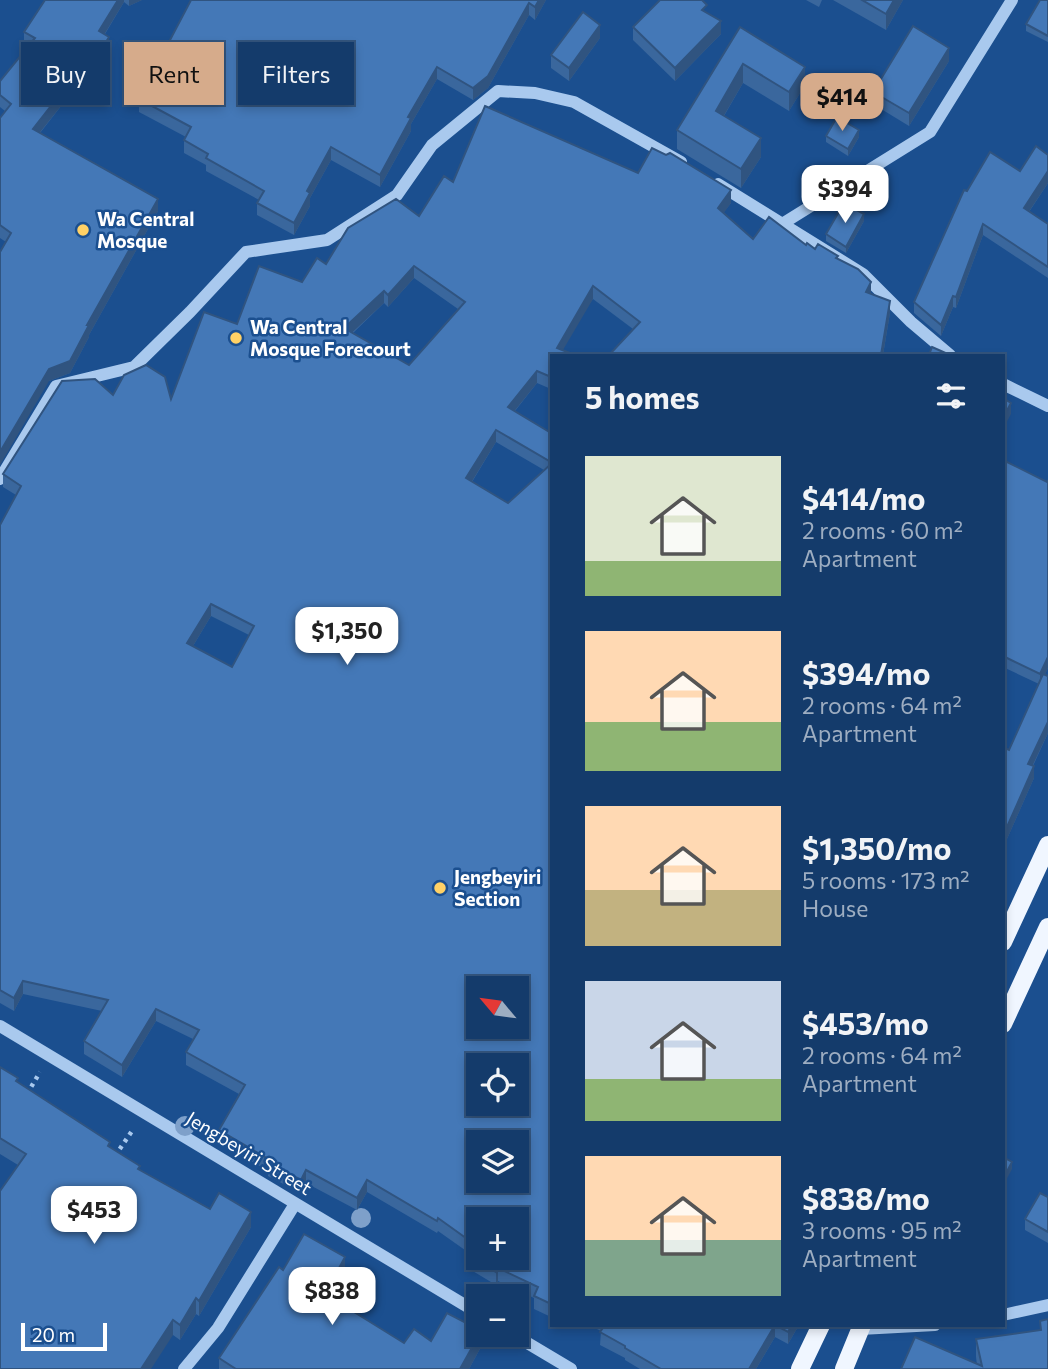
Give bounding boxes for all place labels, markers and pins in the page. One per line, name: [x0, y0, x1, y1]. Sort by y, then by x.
pin: $414: [801, 74, 883, 133]
pin: $394: [804, 166, 886, 225]
place label: Wa Central Mosque: [97, 207, 194, 252]
marker: Wa Central Mosque: [75, 222, 91, 238]
place label: Wa Central Mosque Forecourt: [250, 315, 411, 360]
marker: Wa Central Mosque Forecourt: [228, 330, 244, 346]
pin: $1,350: [290, 608, 404, 667]
place label: Jengbeyiri Section: [454, 865, 541, 910]
marker: Jengbeyiri Section: [432, 880, 448, 896]
pin: $453: [53, 1186, 135, 1246]
pin: $838: [291, 1268, 373, 1327]

